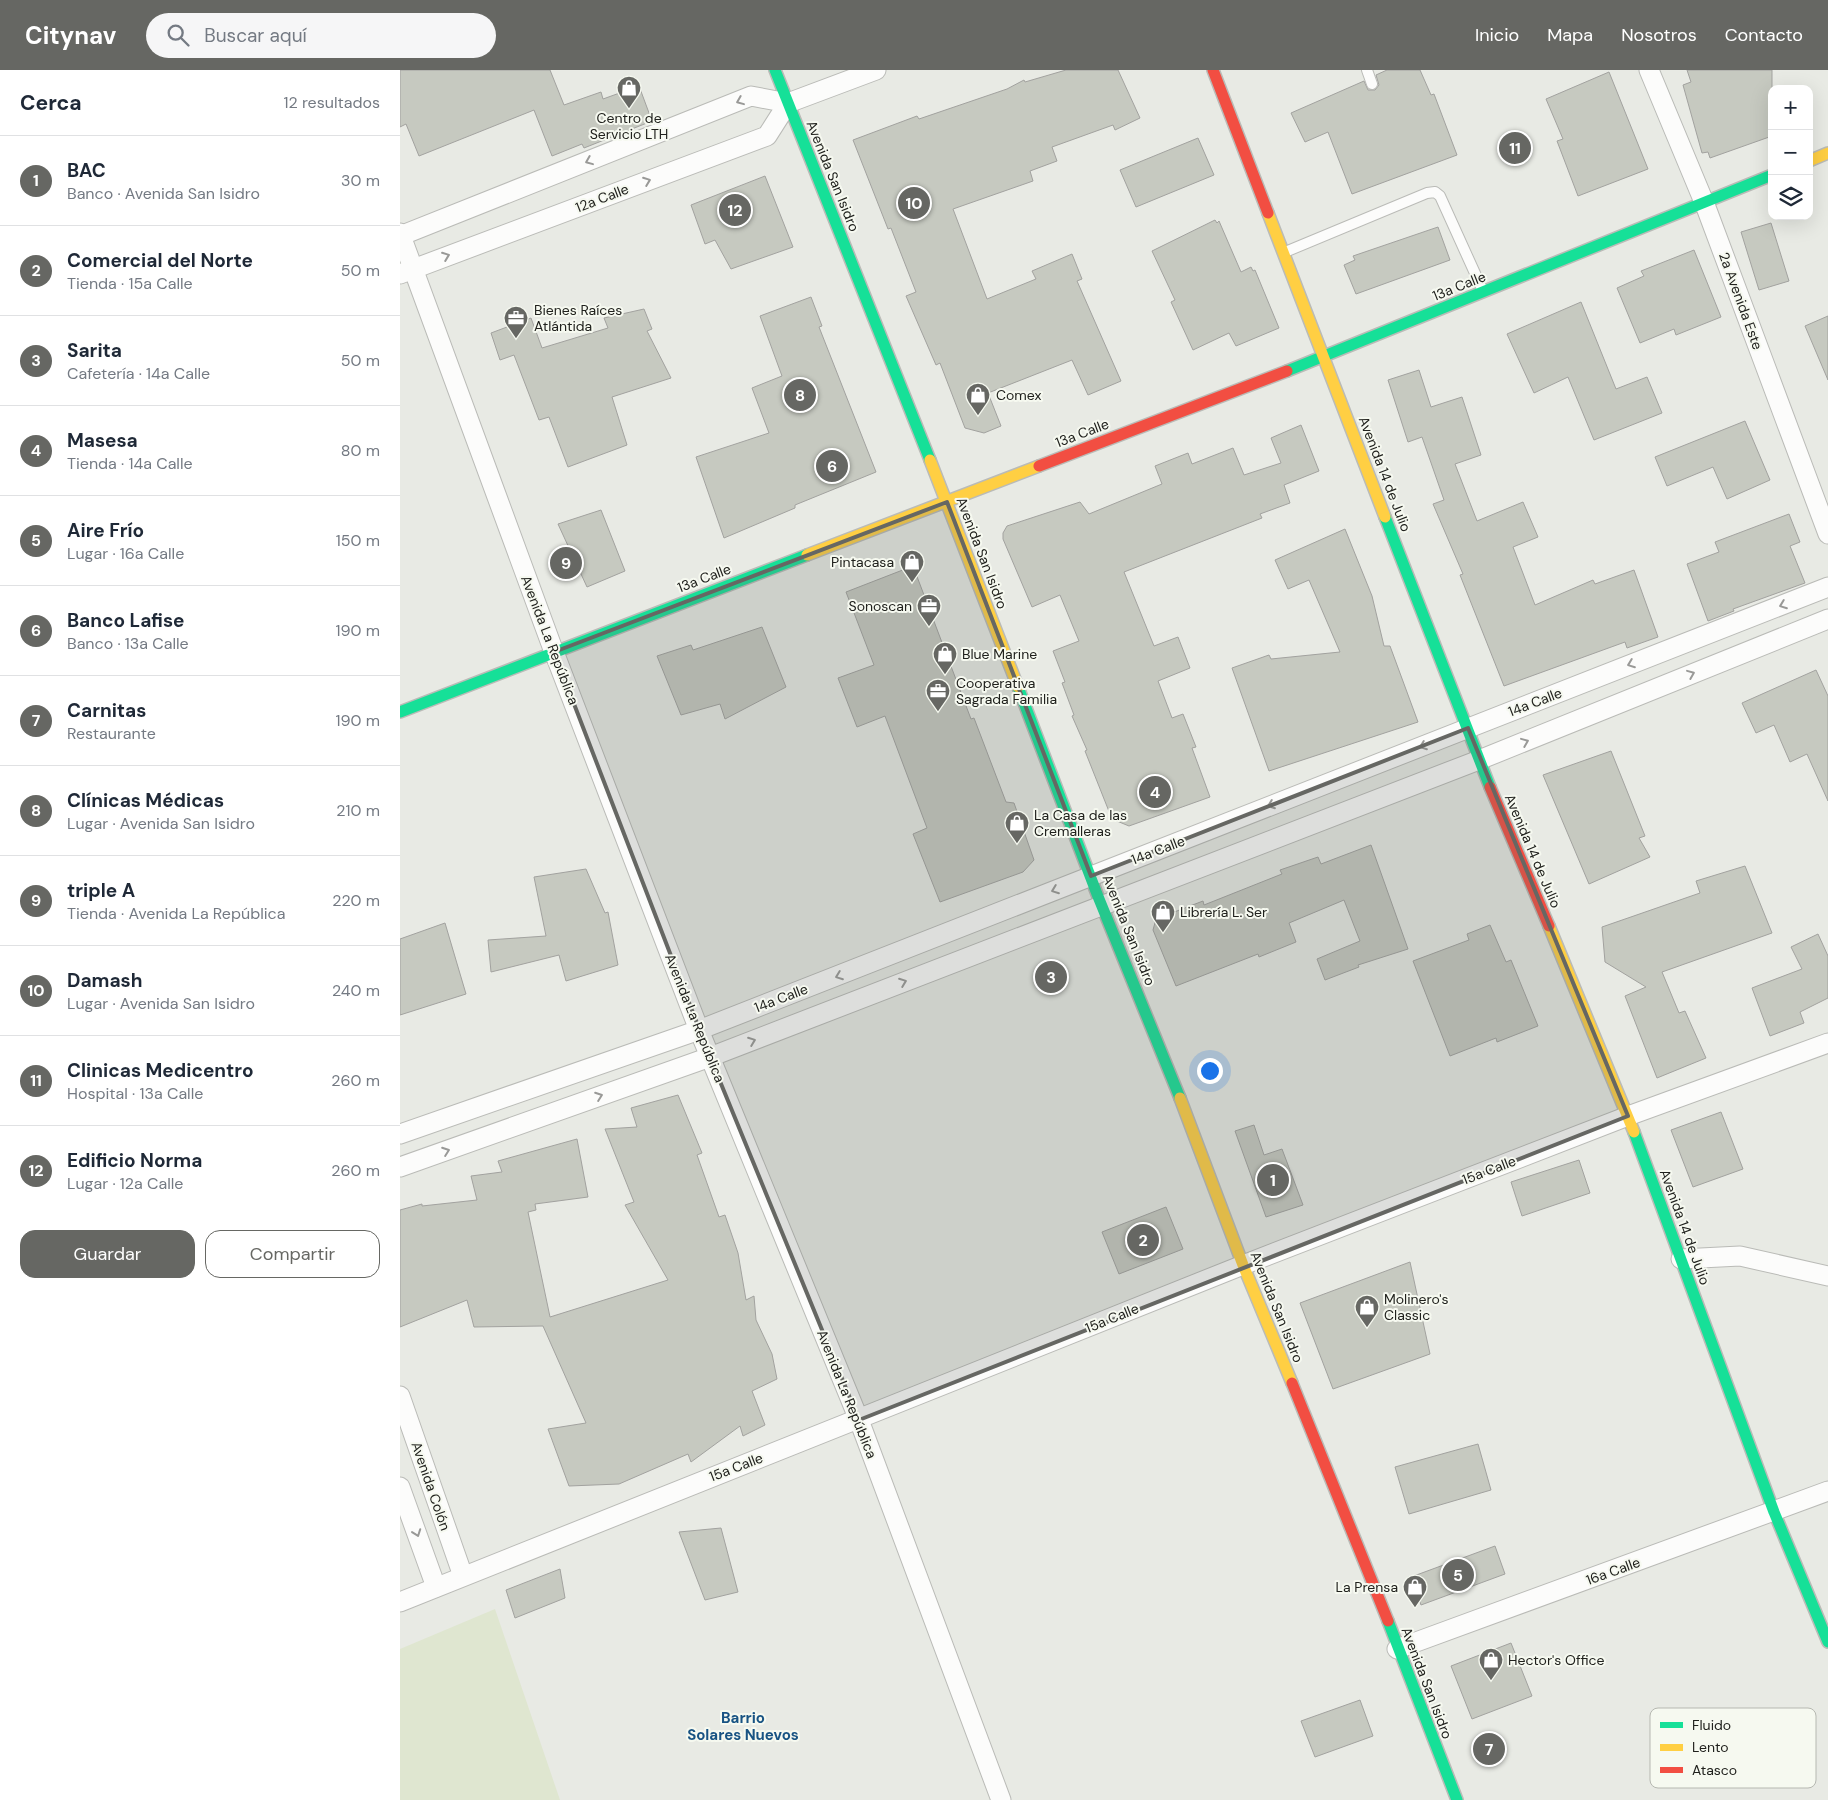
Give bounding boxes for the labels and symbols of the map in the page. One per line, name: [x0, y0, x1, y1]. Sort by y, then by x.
shop icon: Centro de Servicio LTH: [616, 75, 642, 109]
one-way arrow: [736, 94, 745, 105]
place label: Centro de Servicio LTH: [590, 109, 668, 143]
street label: Avenida San Isidro: [803, 118, 863, 234]
pin: 11: [1499, 129, 1531, 167]
one-way arrow: [585, 154, 594, 165]
one-way arrow: [642, 177, 651, 187]
street label: 12a Calle: [573, 180, 631, 216]
pin: 10: [898, 184, 930, 222]
pin: 12: [719, 191, 751, 229]
street label: 2a Avenida Este: [1715, 250, 1767, 352]
one-way arrow: [441, 252, 449, 262]
street label: 13a Calle: [1430, 267, 1488, 305]
place label: Bienes Raíces Atlántida: [534, 301, 622, 335]
office icon: Bienes Raíces Atlántida: [503, 305, 529, 339]
pin: 8: [784, 376, 816, 414]
shop icon: Comex: [965, 382, 991, 416]
place label: Comex: [996, 386, 1041, 404]
street label: Avenida 14 de Julio: [1355, 414, 1415, 534]
street label: 13a Calle: [1053, 415, 1111, 451]
pin: 6: [816, 447, 848, 485]
street label: Avenida San Isidro: [952, 495, 1012, 611]
pin: 9: [550, 544, 582, 582]
shop icon: Pintacasa: [899, 549, 925, 583]
place label: Pintacasa: [831, 553, 894, 571]
street label: 13a Calle: [675, 560, 733, 596]
street label: Avenida La República: [517, 573, 583, 707]
office icon: Sonoscan: [916, 593, 942, 627]
place label: Sonoscan: [849, 597, 912, 615]
one-way arrow: [1779, 599, 1787, 609]
shop icon: Blue Marine: [932, 641, 958, 675]
place label: Blue Marine: [962, 645, 1037, 663]
one-way arrow: [1628, 658, 1636, 668]
one-way arrow: [1686, 670, 1695, 681]
place label: Cooperativa Sagrada Familia: [956, 674, 1057, 708]
office icon: Cooperativa Sagrada Familia: [925, 678, 951, 712]
street label: 14a Calle: [1506, 684, 1564, 720]
one-way arrow: [1520, 738, 1528, 748]
one-way arrow: [1419, 740, 1428, 750]
pin: 4: [1139, 773, 1171, 811]
street label: Avenida 14 de Julio: [1501, 791, 1565, 911]
one-way arrow: [1268, 800, 1276, 810]
place label: La Casa de las Cremalleras: [1034, 806, 1127, 840]
shop icon: La Casa de las Cremalleras: [1004, 810, 1030, 844]
street label: 14a Calle: [1129, 832, 1187, 868]
street label: Avenida San Isidro: [1099, 872, 1159, 988]
one-way arrow: [1051, 884, 1060, 895]
shop icon: Librería L. Ser: [1150, 899, 1176, 933]
place label: Librería L. Ser: [1180, 903, 1267, 921]
street label: Avenida La República: [661, 951, 729, 1085]
pin: 3: [1035, 958, 1067, 996]
one-way arrow: [835, 969, 844, 980]
one-way arrow: [899, 978, 907, 988]
street label: 14a Calle: [752, 980, 810, 1016]
one-way arrow: [747, 1037, 756, 1047]
your location: [1197, 1058, 1223, 1084]
one-way arrow: [594, 1092, 603, 1102]
one-way arrow: [441, 1147, 450, 1157]
street label: 15a Calle: [1460, 1152, 1518, 1188]
pin: 1: [1257, 1161, 1289, 1199]
street label: Avenida 14 de Julio: [1656, 1167, 1714, 1287]
pin: 2: [1127, 1221, 1159, 1259]
street label: Avenida San Isidro: [1247, 1249, 1307, 1365]
place label: Molinero's Classic: [1384, 1290, 1448, 1324]
shop icon: Molinero's Classic: [1354, 1294, 1380, 1328]
street label: 15a Calle: [1083, 1299, 1141, 1337]
street label: Avenida La República: [813, 1327, 881, 1461]
street label: Avenida Colón: [407, 1439, 455, 1533]
street label: 15a Calle: [707, 1449, 765, 1485]
one-way arrow: [411, 1528, 421, 1537]
street label: 16a Calle: [1583, 1553, 1643, 1589]
pin: 5: [1442, 1556, 1474, 1594]
shop icon: La Prensa: [1402, 1574, 1428, 1608]
place label: La Prensa: [1336, 1578, 1398, 1596]
street label: Avenida San Isidro: [1397, 1625, 1457, 1741]
shop icon: Hector's Office: [1478, 1647, 1504, 1681]
place label: Hector's Office: [1508, 1651, 1605, 1669]
district label: Barrio Solares Nuevos: [687, 1708, 799, 1745]
legend: [1650, 1708, 1816, 1788]
text: Fluido: [1692, 1716, 1731, 1734]
pin: 7: [1473, 1730, 1505, 1768]
text: Lento: [1692, 1738, 1729, 1756]
text: Atasco: [1692, 1761, 1737, 1779]

